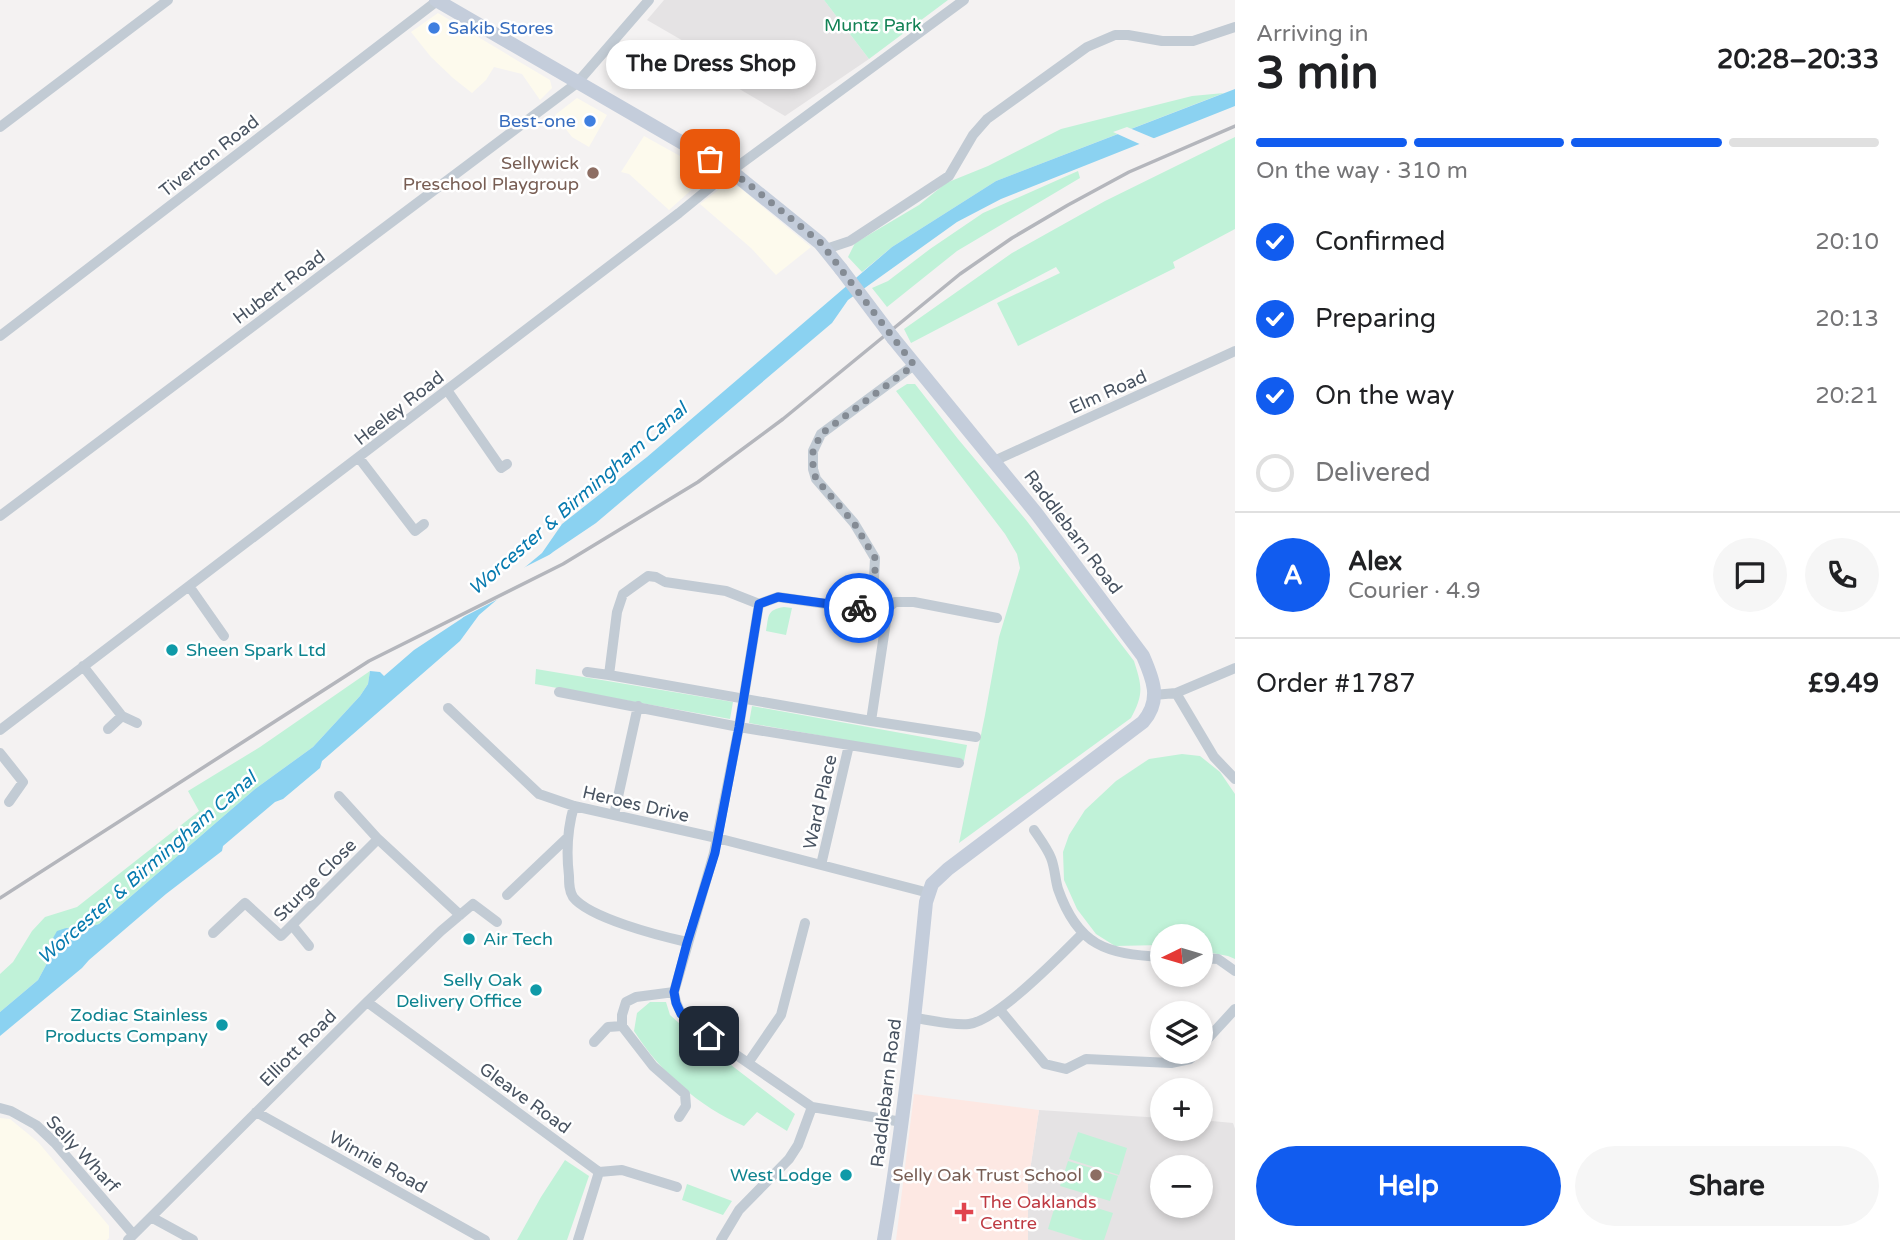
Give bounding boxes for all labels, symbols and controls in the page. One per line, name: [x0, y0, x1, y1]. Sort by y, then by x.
park label: Muntz Park: [824, 14, 922, 36]
place label: Sakib Stores: [448, 17, 553, 39]
marker: Sakib Stores: [426, 20, 442, 36]
text: Arriving in: [1256, 20, 1369, 48]
callout: The Dress Shop: [605, 40, 815, 89]
text: 20:28–20:33: [1717, 44, 1879, 75]
text: 3 min: [1256, 46, 1379, 101]
text: The Dress Shop: [626, 50, 796, 78]
street label: Tiverton Road: [155, 110, 263, 202]
place label: Best-one: [499, 110, 576, 132]
marker: Best-one: [582, 113, 598, 129]
pin: [680, 129, 740, 189]
icon: bag: [691, 140, 729, 178]
place label: Sellywick Preschool Playgroup: [403, 152, 579, 195]
text: On the way · 310 m: [1256, 157, 1468, 185]
marker: Sellywick Preschool Playgroup: [585, 165, 601, 181]
icon: check: [1256, 223, 1294, 261]
text: Confirmed: [1315, 226, 1445, 257]
text: 20:10: [1815, 228, 1879, 256]
street label: Hubert Road: [229, 245, 329, 329]
icon: check: [1256, 300, 1294, 338]
text: Preparing: [1315, 303, 1436, 334]
text: 20:13: [1815, 305, 1879, 333]
street label: Elm Road: [1066, 365, 1150, 419]
street label: Heeley Road: [350, 366, 448, 450]
icon: check: [1256, 377, 1294, 415]
text: On the way: [1315, 380, 1455, 411]
text: 20:21: [1815, 382, 1879, 410]
water label: Worcester & Birmingham Canal: [464, 397, 693, 600]
text: Delivered: [1315, 457, 1431, 488]
street label: Raddlebarn Road: [1019, 466, 1127, 598]
button: chat: [1713, 538, 1787, 612]
button: phone: [1805, 538, 1879, 612]
text: Alex: [1348, 546, 1402, 577]
text: A: [1283, 560, 1303, 591]
courier: [824, 573, 894, 643]
text: Courier · 4.9: [1348, 577, 1481, 605]
icon: bike: [840, 589, 878, 627]
place label: Sheen Spark Ltd: [186, 639, 326, 661]
marker: Sheen Spark Ltd: [164, 642, 180, 658]
text: Order #1787: [1256, 668, 1416, 699]
text: £9.49: [1808, 668, 1879, 699]
street label: Ward Place: [798, 752, 842, 852]
water label: Worcester & Birmingham Canal: [33, 766, 262, 969]
street label: Heroes Drive: [580, 781, 692, 827]
street label: Sturge Close: [269, 834, 361, 926]
north arrow: [1150, 924, 1213, 987]
map controls: [1150, 924, 1213, 1218]
place label: Air Tech: [483, 928, 553, 950]
marker: Air Tech: [461, 931, 477, 947]
place label: Selly Oak Delivery Office: [396, 969, 522, 1012]
marker: Selly Oak Delivery Office: [528, 982, 544, 998]
button: layers: [1150, 1001, 1213, 1064]
place label: Zodiac Stainless Products Company: [45, 1004, 208, 1047]
street label: Elliott Road: [255, 1005, 341, 1091]
pin: [679, 1006, 739, 1066]
marker: Zodiac Stainless Products Company: [214, 1017, 230, 1033]
icon: home: [690, 1017, 728, 1055]
street label: Raddlebarn Road: [866, 1017, 906, 1169]
street label: Gleave Road: [475, 1057, 575, 1139]
button: +: [1150, 1078, 1213, 1141]
street label: Selly Wharf: [42, 1111, 124, 1197]
street label: Winnie Road: [325, 1126, 431, 1198]
button: Help: [1256, 1146, 1561, 1226]
button: Share: [1575, 1146, 1879, 1226]
button: −: [1150, 1155, 1213, 1218]
place label: West Lodge: [730, 1164, 832, 1186]
place label: Selly Oak Trust School: [892, 1164, 1082, 1186]
marker: West Lodge: [838, 1167, 854, 1183]
marker: Selly Oak Trust School: [1088, 1167, 1104, 1183]
place label: The Oaklands Centre: [980, 1191, 1097, 1234]
marker: The Oaklands Centre: [954, 1202, 974, 1222]

